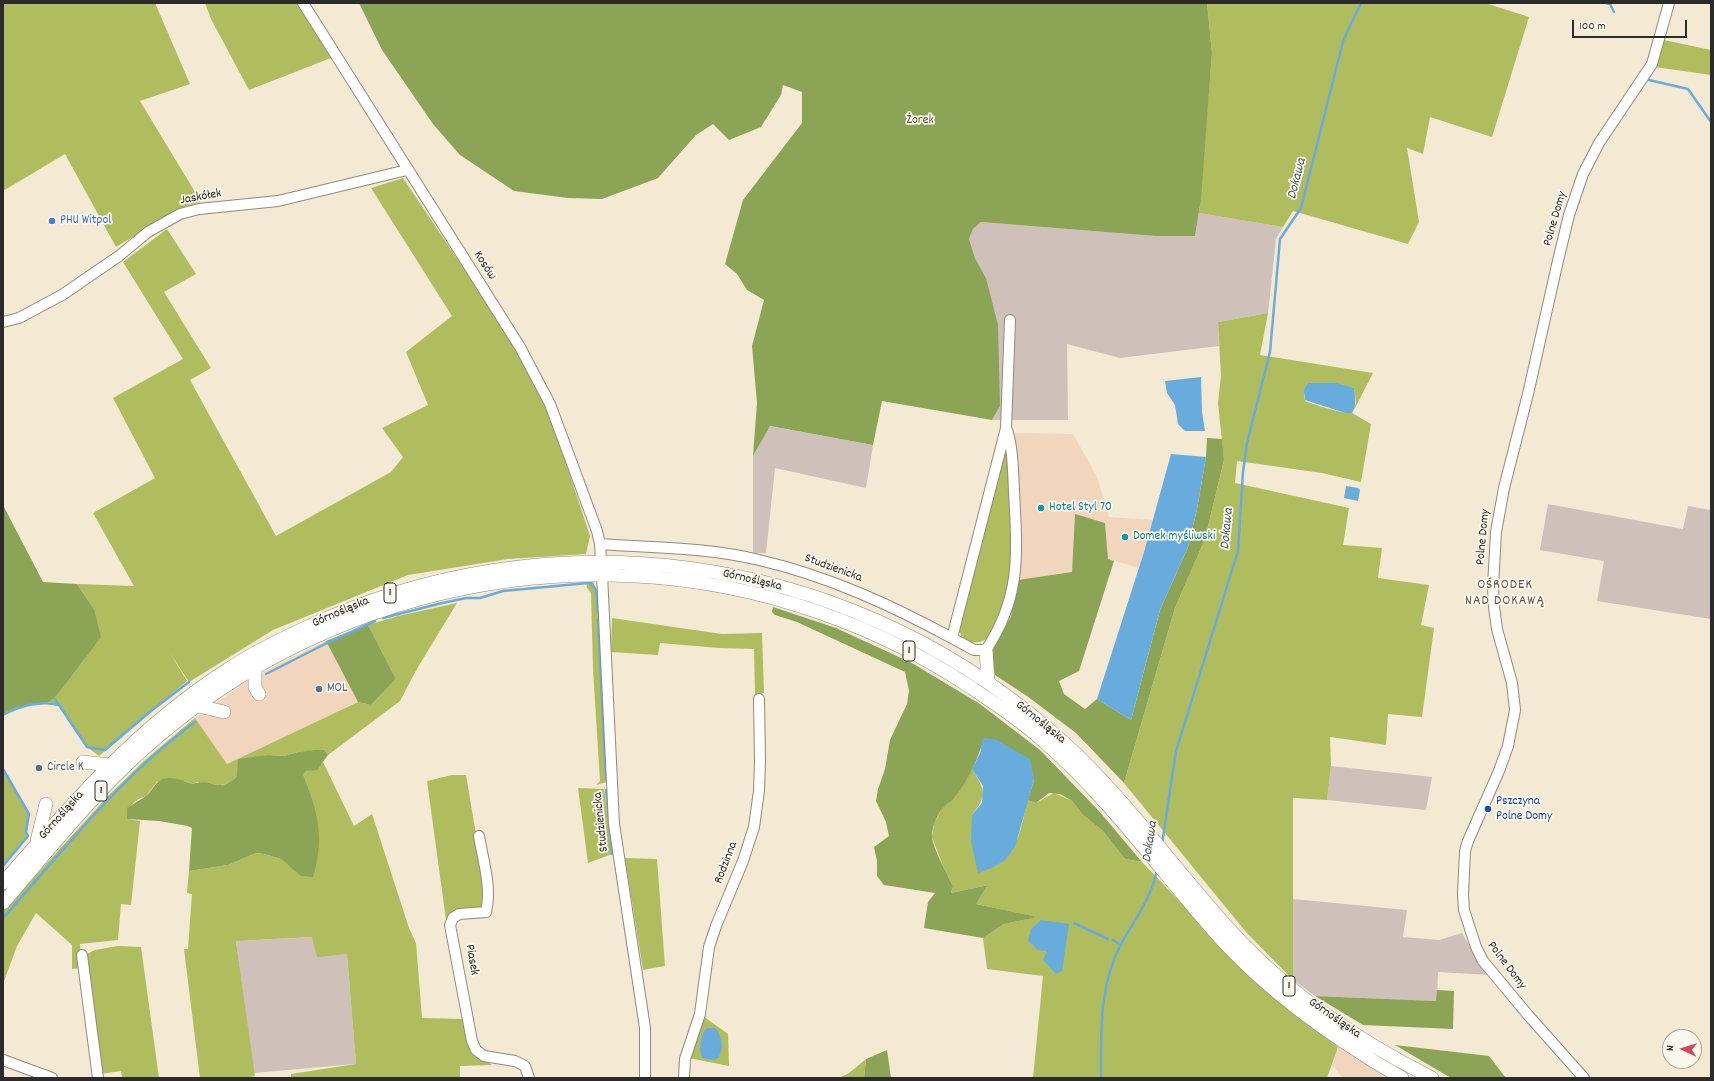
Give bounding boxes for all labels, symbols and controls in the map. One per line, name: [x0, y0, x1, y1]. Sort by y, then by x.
scale bar: [1574, 12, 1689, 38]
text: 100 m: [1579, 18, 1606, 35]
park label: Żorek: [906, 113, 934, 129]
water label: Dokawa: [1285, 157, 1311, 201]
street label: Jaskółek: [179, 187, 223, 209]
street label: Polne Domy: [1541, 190, 1571, 248]
place label: PHU Witpol: [60, 213, 111, 229]
marker: PHU Witpol: [47, 216, 57, 226]
street label: Kosów: [469, 249, 499, 283]
place label: Hotel Styl 70: [1049, 500, 1112, 516]
marker: Hotel Styl 70: [1036, 503, 1046, 513]
water label: Dokawa: [1218, 508, 1238, 550]
street label: Polne Domy: [1474, 508, 1494, 566]
place label: Domek myśliwski: [1133, 529, 1215, 545]
marker: Domek myśliwski: [1120, 532, 1130, 542]
street label: Studzienicka: [802, 551, 864, 587]
street label: Górnośląska: [721, 567, 783, 595]
district label: OŚRODEK NAD DOKAWĄ: [1465, 578, 1545, 610]
road number: 1: [384, 583, 396, 603]
street label: Górnośląska: [310, 594, 372, 632]
road number: 1: [903, 641, 915, 661]
place label: MOL: [327, 681, 347, 697]
marker: MOL: [314, 684, 324, 694]
street label: Górnośląska: [1012, 698, 1068, 748]
place label: Circle K: [47, 760, 84, 776]
marker: Circle K: [34, 763, 44, 773]
road number: 1: [95, 781, 107, 801]
street label: Górnośląska: [36, 788, 88, 844]
street label: Studzienicka: [591, 791, 613, 853]
place label: Pszczyna Polne Domy: [1496, 794, 1552, 825]
marker: Pszczyna Polne Domy: [1483, 804, 1493, 814]
water label: Dokawa: [1139, 820, 1163, 864]
street label: Rodzinna: [712, 840, 742, 886]
street label: Polne Domy: [1483, 939, 1529, 993]
street label: Piasek: [461, 943, 481, 977]
road number: 1: [1283, 976, 1295, 996]
street label: Górnośląska: [1305, 995, 1363, 1043]
north arrow: [1662, 1029, 1702, 1069]
text: N: [1663, 1045, 1679, 1052]

